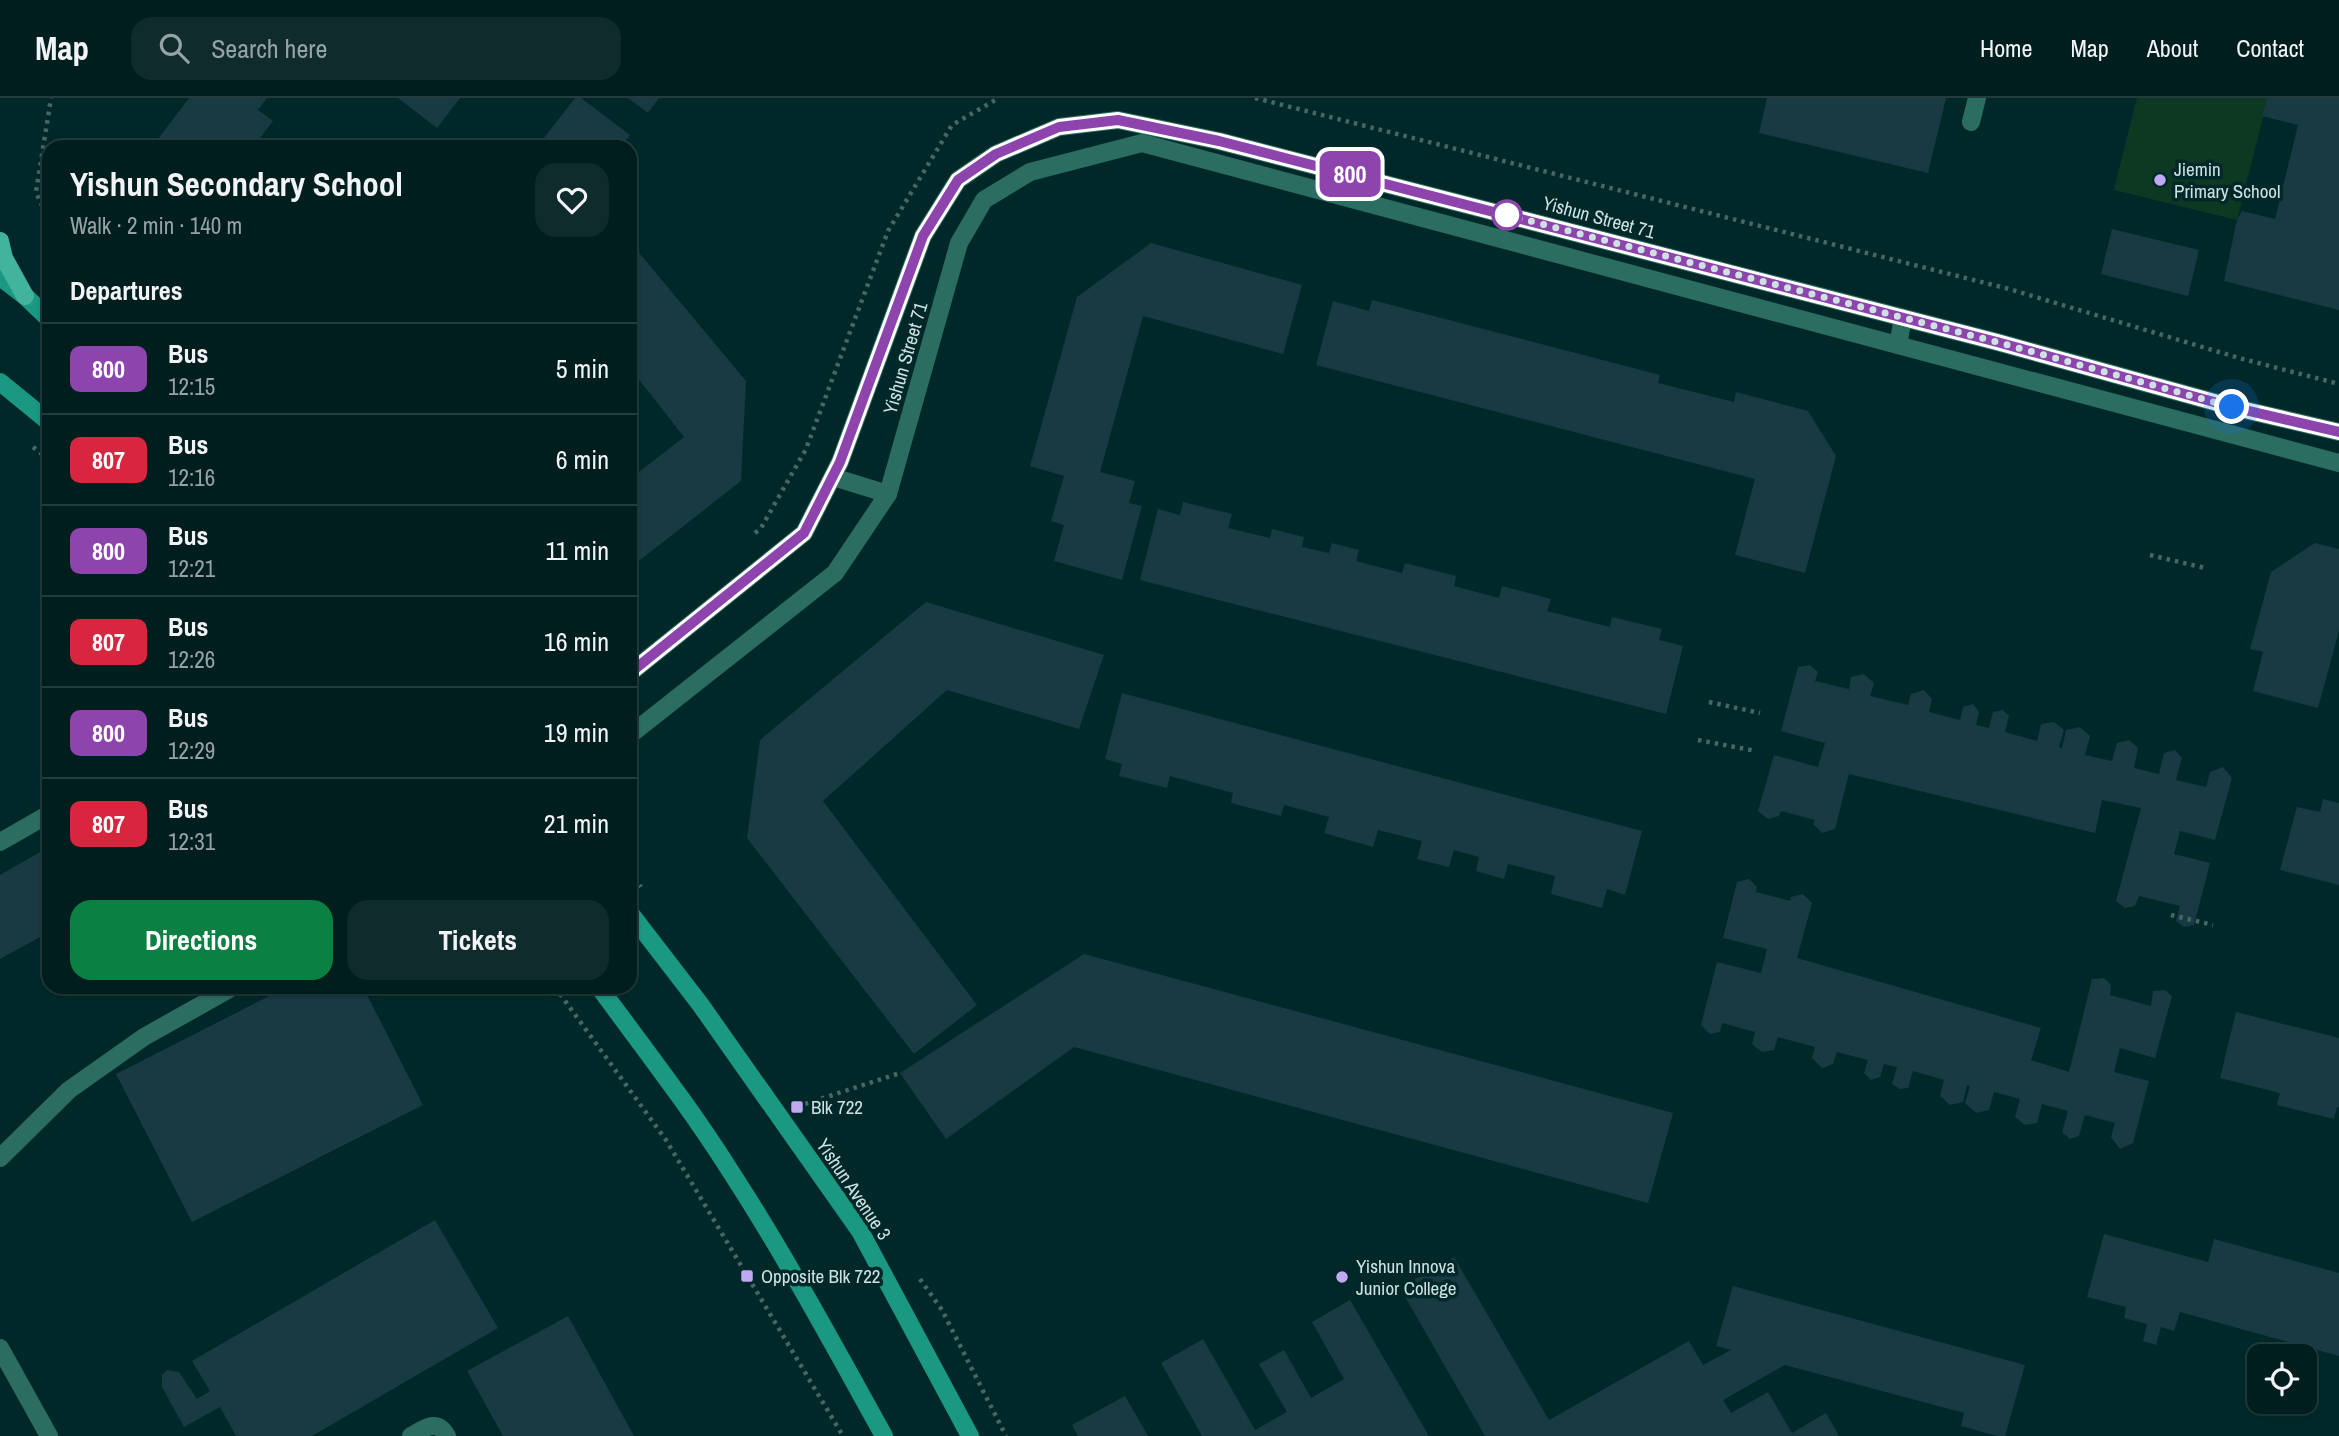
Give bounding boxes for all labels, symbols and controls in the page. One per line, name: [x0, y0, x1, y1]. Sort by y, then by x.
search box: [131, 17, 621, 80]
text: Map: [35, 26, 89, 70]
icon: search: [155, 29, 193, 67]
text: Search here: [211, 31, 327, 66]
text: Home: [1980, 32, 2032, 64]
text: Map: [2070, 32, 2109, 64]
text: About: [2147, 32, 2198, 64]
text: Contact: [2236, 32, 2304, 64]
line badge: 800: [1310, 151, 1390, 197]
place label: Jiemin Primary School: [2174, 156, 2281, 204]
text: 800: [1334, 158, 1366, 190]
text: Yishun Secondary School: [70, 162, 403, 206]
button: heart: [535, 163, 609, 237]
marker: Jiemin Primary School: [2152, 172, 2168, 188]
street label: Yishun Street 71: [1540, 189, 1658, 245]
unlabelled marker: [1492, 200, 1522, 230]
text: Walk · 2 min · 140 m: [70, 210, 242, 241]
text: Departures: [70, 273, 183, 308]
street label: Yishun Street 71: [877, 299, 934, 417]
text: Bus: [168, 336, 208, 371]
text: 5 min: [556, 351, 609, 386]
text: 800: [92, 353, 125, 385]
text: 12:15: [168, 371, 215, 402]
your location: [2214, 389, 2249, 424]
text: Bus: [168, 427, 208, 462]
text: 6 min: [556, 442, 609, 477]
text: 807: [92, 444, 125, 476]
text: 12:16: [168, 462, 215, 493]
text: Bus: [168, 518, 208, 553]
text: 11 min: [545, 533, 609, 568]
text: 800: [92, 535, 125, 567]
text: 12:21: [168, 553, 215, 584]
text: Bus: [168, 609, 208, 644]
text: 16 min: [544, 624, 609, 659]
text: 807: [92, 626, 125, 658]
text: 12:26: [168, 644, 215, 675]
text: Bus: [168, 700, 208, 735]
text: 19 min: [544, 715, 609, 750]
text: 800: [92, 717, 125, 749]
text: 12:29: [168, 735, 215, 766]
text: Bus: [168, 791, 208, 826]
text: 21 min: [544, 806, 609, 841]
text: 807: [92, 808, 125, 840]
text: 12:31: [168, 826, 215, 857]
button: Directions: [70, 900, 333, 980]
button: Tickets: [347, 900, 609, 980]
place label: Blk 722: [811, 1094, 863, 1120]
marker: Blk 722: [789, 1099, 805, 1115]
street label: Yishun Avenue 3: [811, 1133, 897, 1245]
place label: Yishun Innova Junior College: [1356, 1253, 1456, 1301]
place label: Opposite Blk 722: [761, 1263, 881, 1289]
marker: Opposite Blk 722: [739, 1268, 755, 1284]
marker: Yishun Innova Junior College: [1334, 1269, 1350, 1285]
map controls: [2247, 1344, 2317, 1414]
button: locate: [2247, 1344, 2317, 1414]

